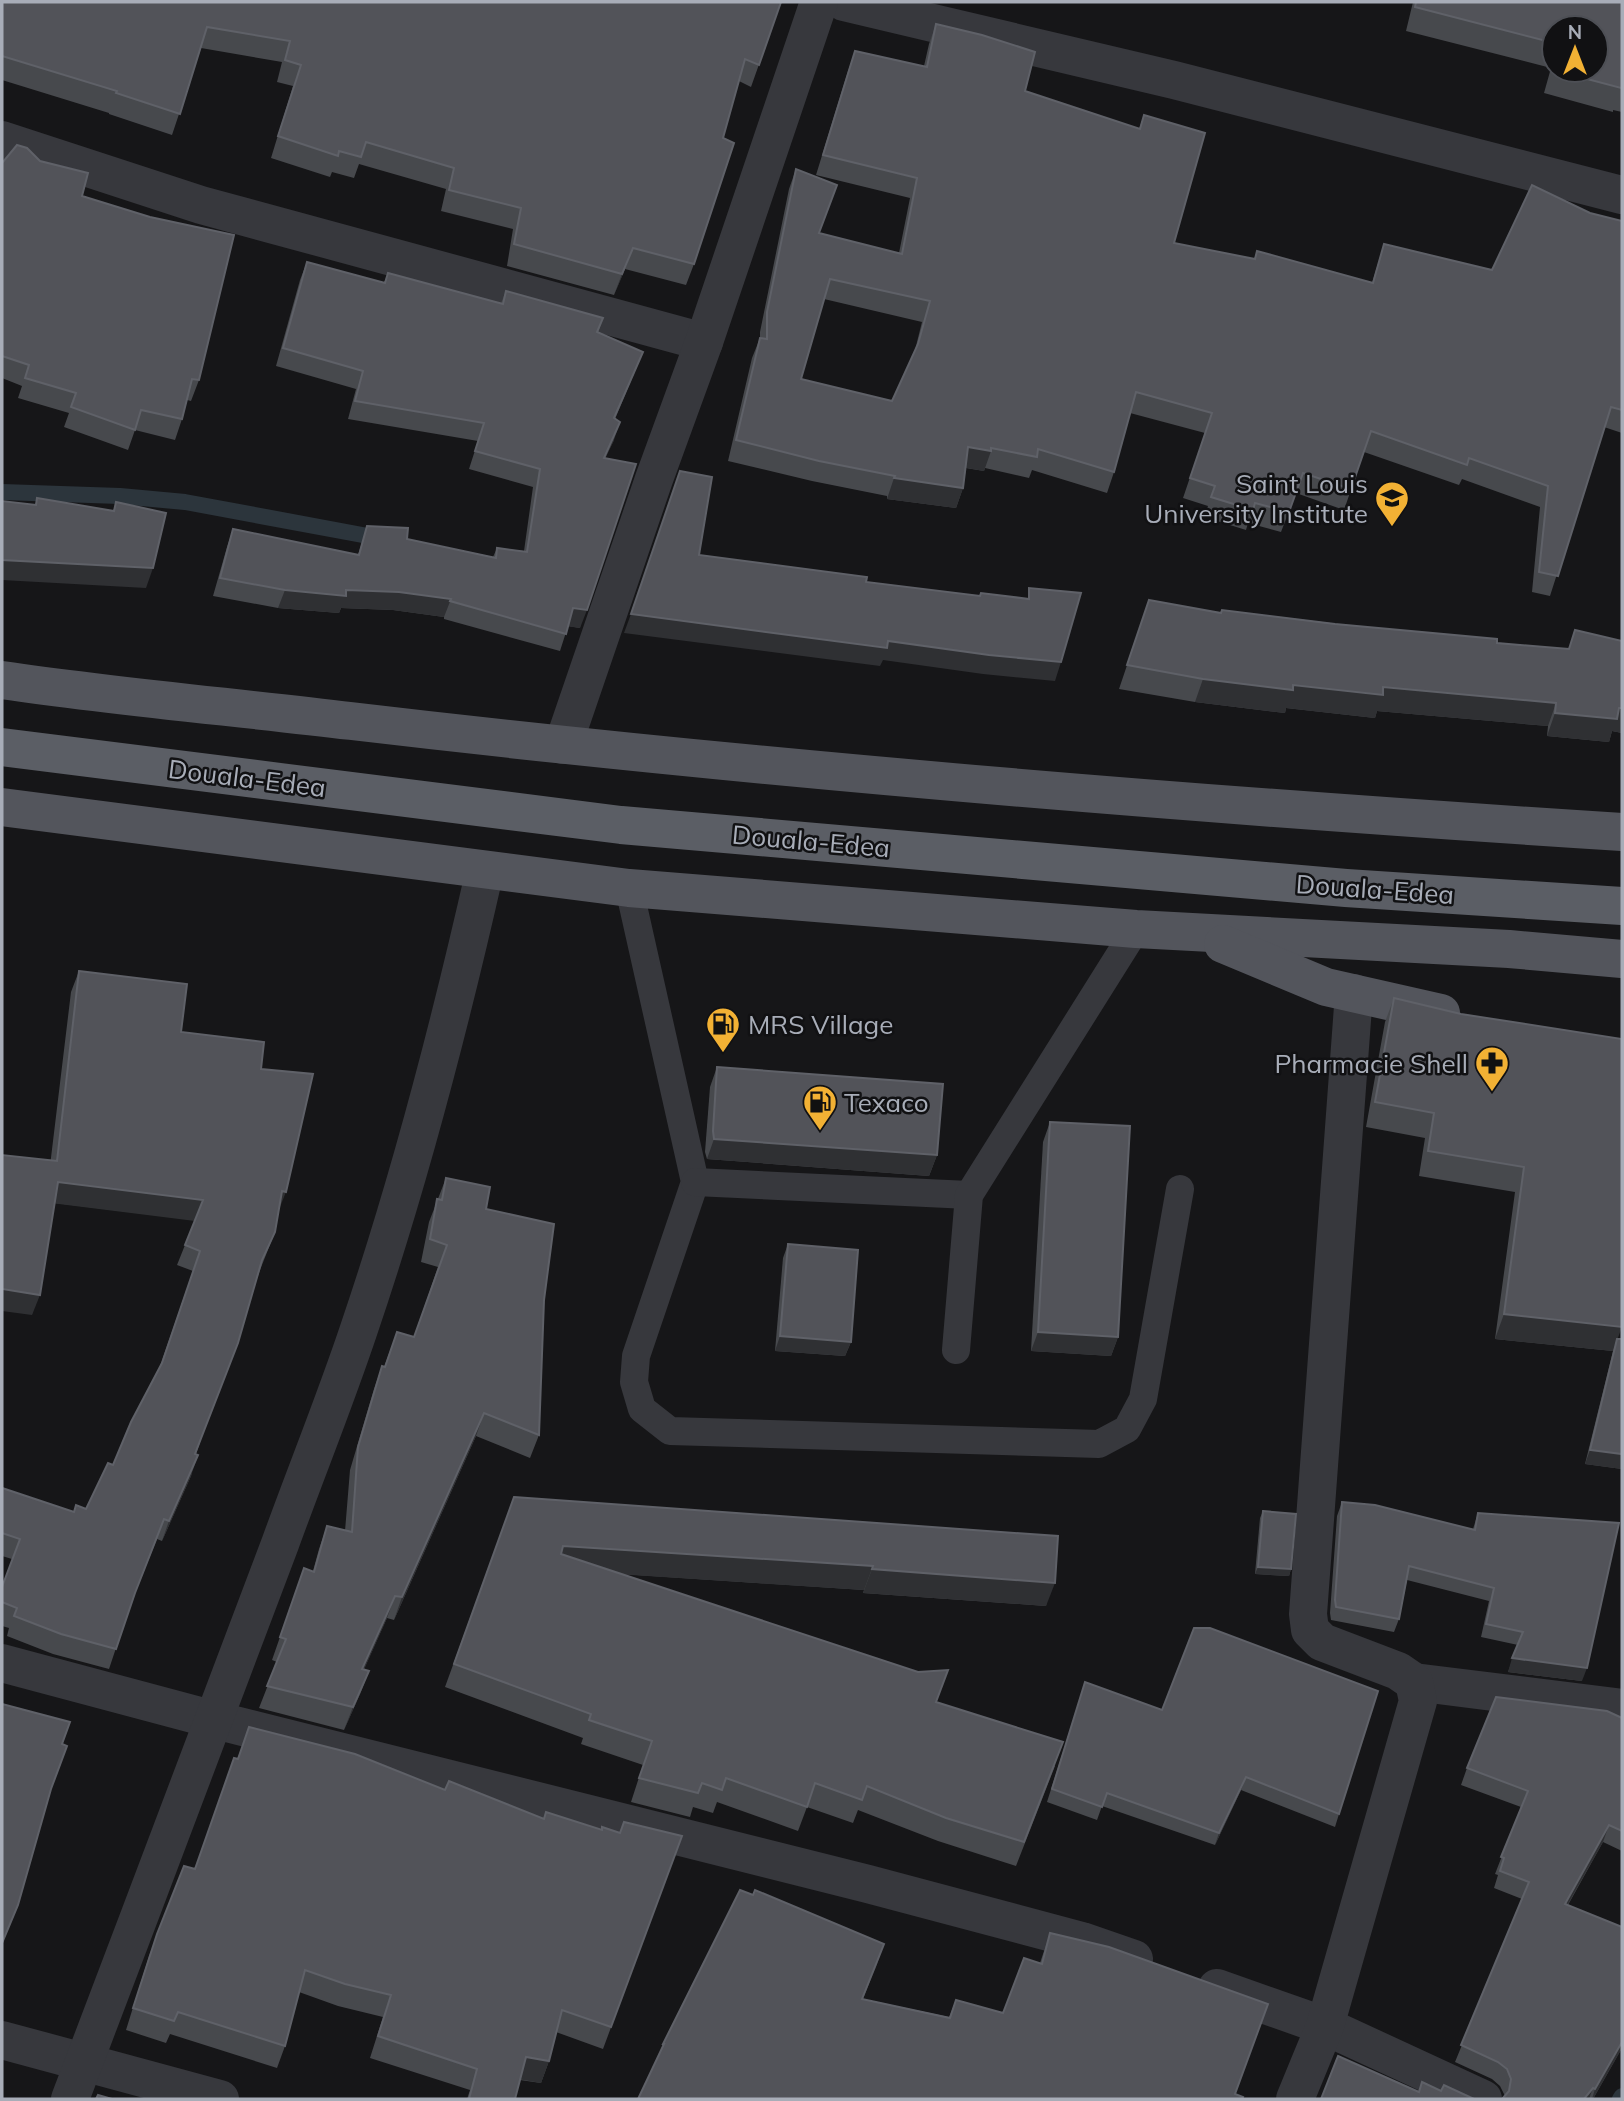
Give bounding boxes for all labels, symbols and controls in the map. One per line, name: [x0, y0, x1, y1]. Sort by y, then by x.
north arrow: [1540, 14, 1610, 84]
text: N: [1568, 20, 1582, 44]
place label: Saint Louis University Institute: [1144, 467, 1368, 530]
school or university icon: Saint Louis University Institute: [1373, 479, 1411, 528]
street label: Douala-Edea: [166, 752, 328, 804]
street label: Douala-Edea: [731, 818, 891, 864]
street label: Douala-Edea: [1295, 867, 1455, 911]
fuel station icon: MRS Village: [704, 1005, 742, 1054]
place label: MRS Village: [748, 1008, 893, 1041]
pharmacy icon: Pharmacie Shell: [1473, 1044, 1511, 1093]
place label: Pharmacie Shell: [1274, 1047, 1468, 1080]
fuel station icon: Texaco: [801, 1083, 839, 1132]
place label: Texaco: [844, 1086, 929, 1119]

